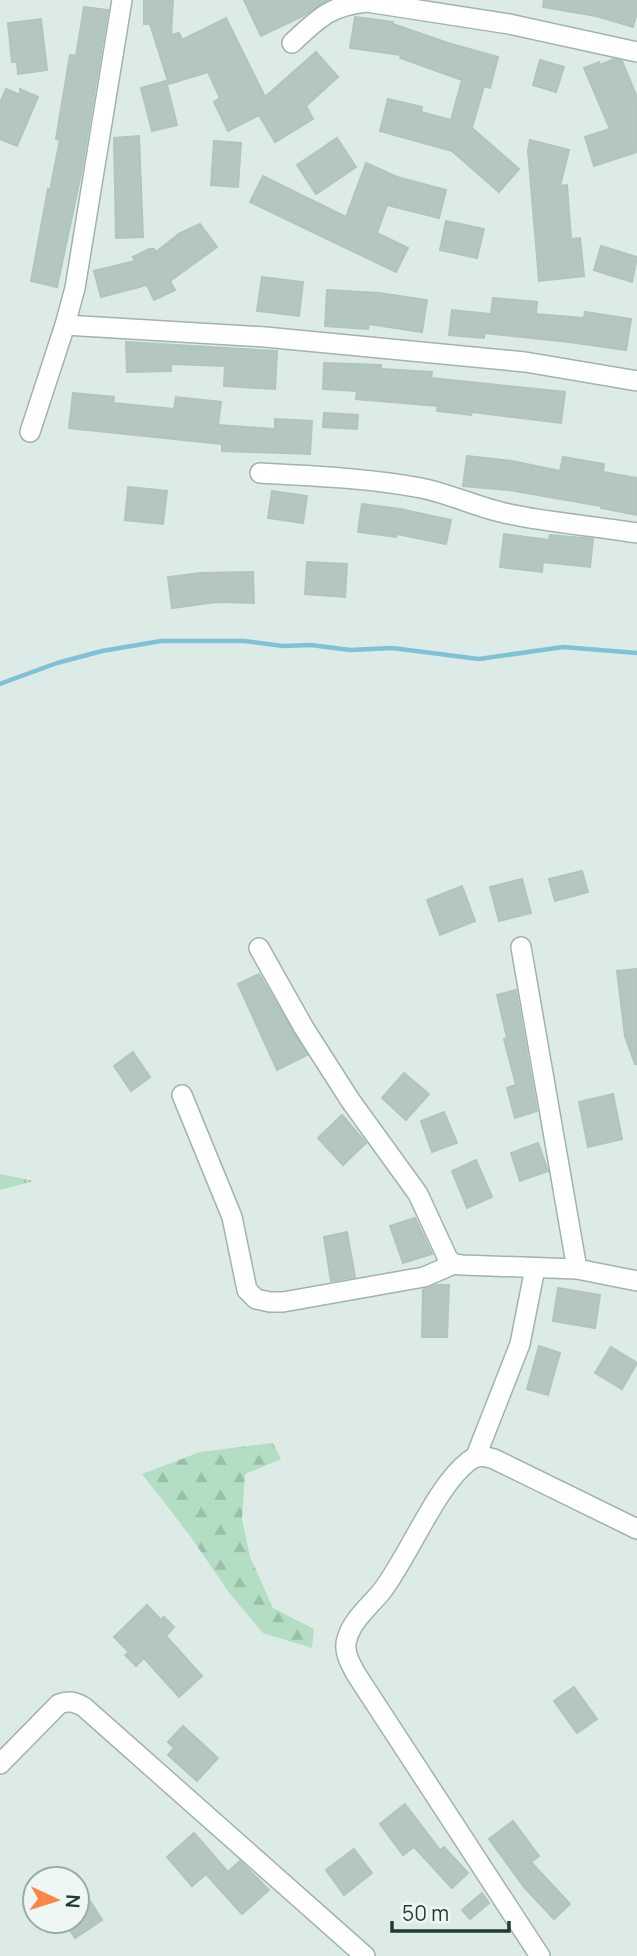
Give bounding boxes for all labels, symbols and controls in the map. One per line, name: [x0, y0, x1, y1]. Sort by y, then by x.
north arrow: [21, 1865, 91, 1935]
scale bar: [392, 1890, 509, 1934]
text: N: [60, 1893, 86, 1909]
text: 50 m: [402, 1899, 449, 1927]

